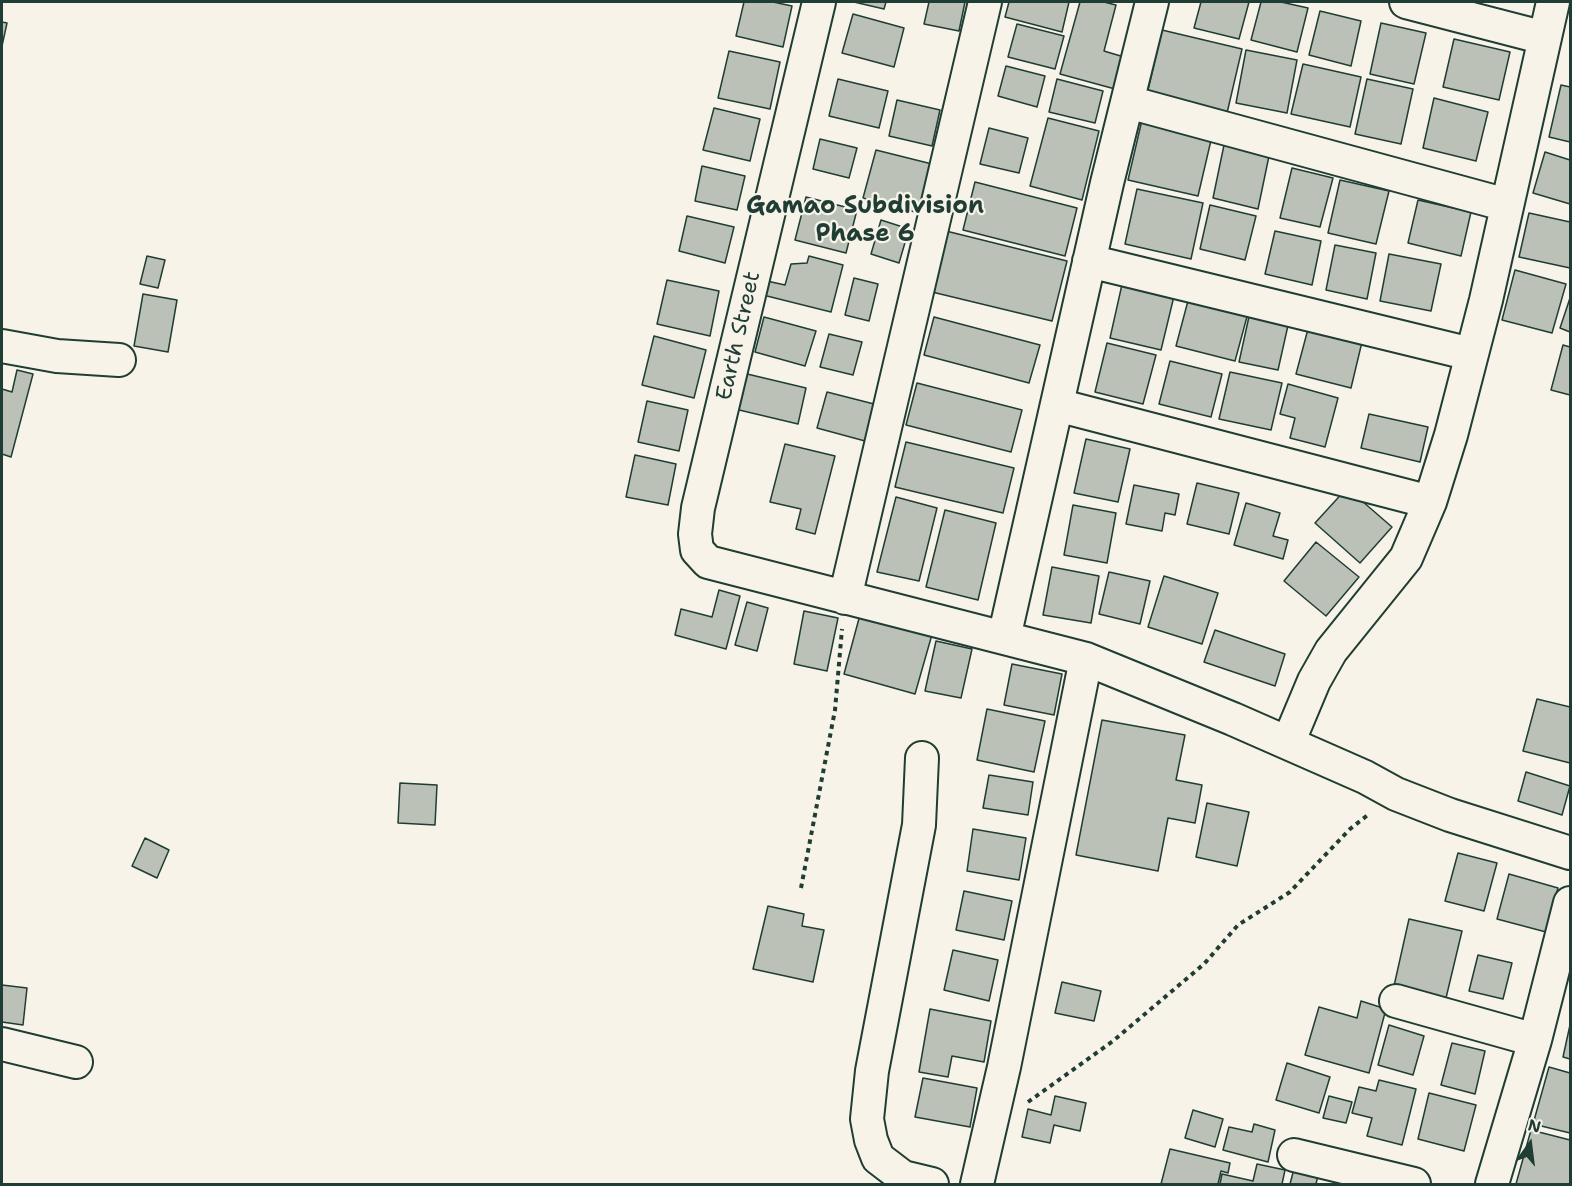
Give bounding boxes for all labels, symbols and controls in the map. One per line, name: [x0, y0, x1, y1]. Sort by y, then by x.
district label: Gamao Subdivision Phase 6: [746, 193, 984, 249]
street label: Earth Street: [711, 269, 767, 403]
north arrow: [1500, 1114, 1560, 1174]
text: N: [1526, 1114, 1543, 1138]

